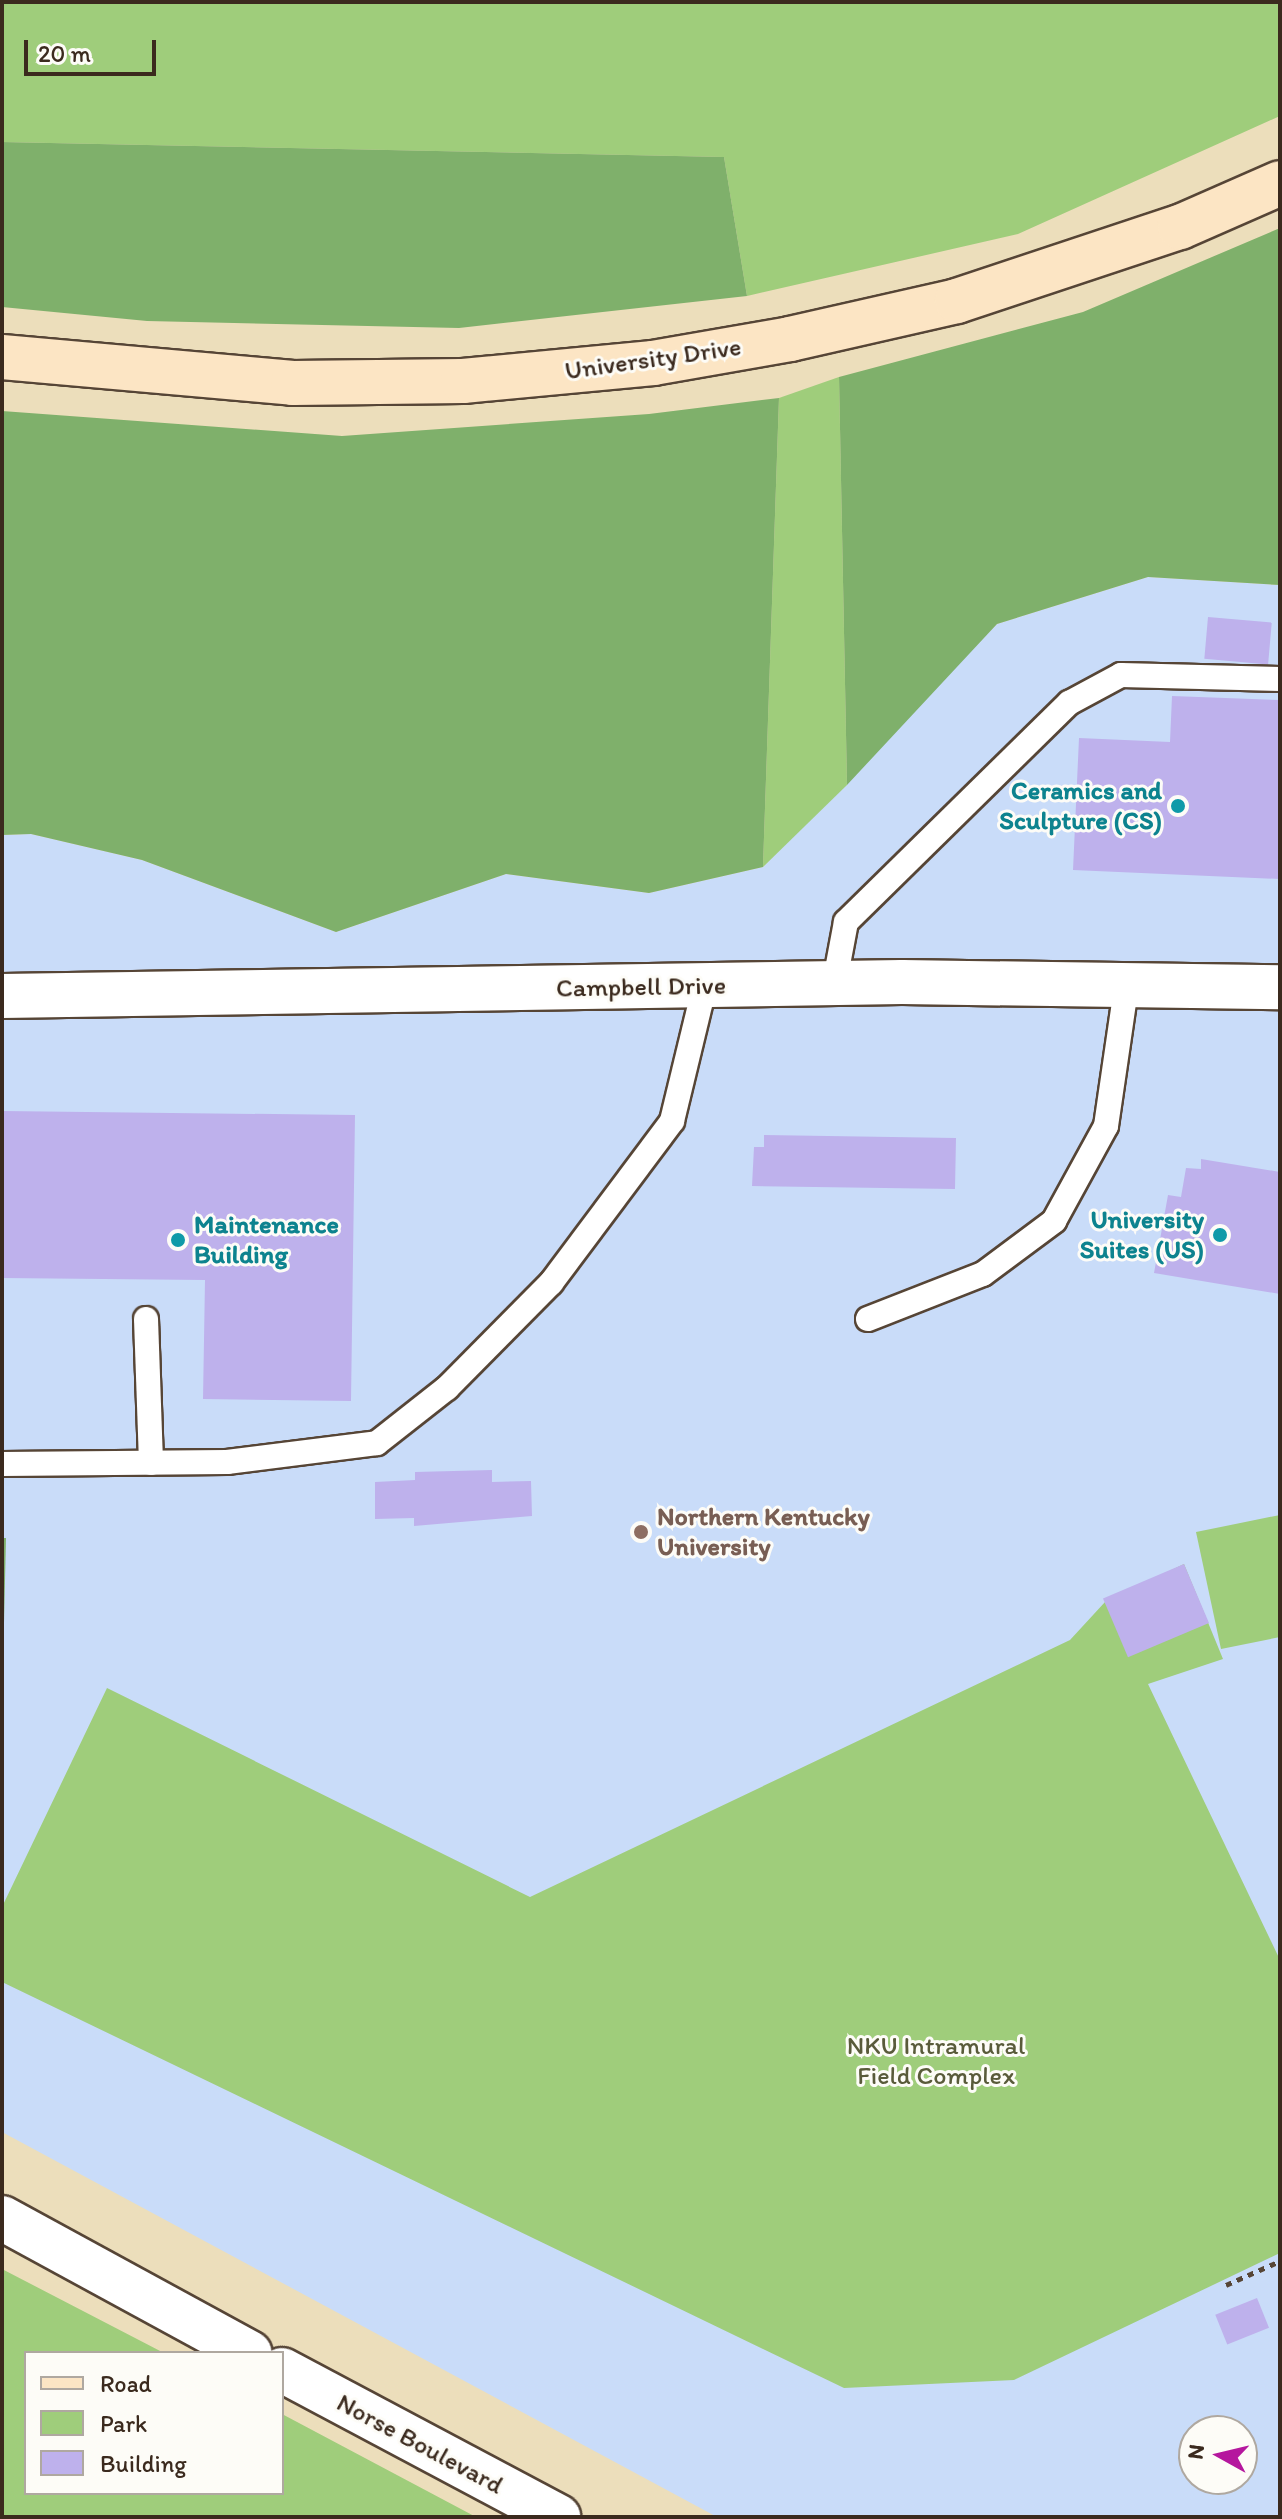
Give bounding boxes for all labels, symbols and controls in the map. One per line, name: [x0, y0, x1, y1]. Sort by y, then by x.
scale bar: [28, 24, 160, 74]
text: 20 m: [38, 39, 91, 68]
street label: University Drive: [563, 331, 743, 387]
place label: Ceramics and Sculpture (CS): [999, 775, 1162, 836]
marker: Ceramics and Sculpture (CS): [1169, 797, 1187, 815]
street label: Campbell Drive: [556, 970, 726, 1004]
place label: University Suites (US): [1080, 1204, 1204, 1266]
place label: Maintenance Building: [194, 1209, 339, 1270]
marker: University Suites (US): [1211, 1226, 1229, 1244]
marker: Maintenance Building: [169, 1231, 187, 1249]
place label: Northern Kentucky University: [657, 1501, 869, 1562]
marker: Northern Kentucky University: [632, 1523, 650, 1541]
park label: NKU Intramural Field Complex: [845, 2030, 1027, 2092]
legend: [24, 2351, 284, 2495]
text: Road: [100, 2369, 152, 2398]
street label: Norse Boulevard: [331, 2387, 509, 2501]
text: Park: [100, 2409, 147, 2438]
north arrow: [1178, 2415, 1258, 2495]
text: N: [1181, 2443, 1210, 2461]
text: Building: [100, 2449, 187, 2478]

